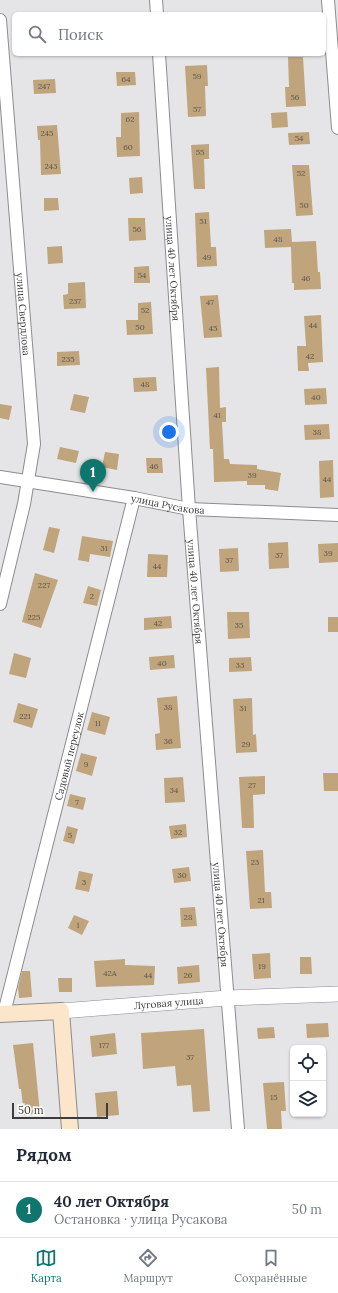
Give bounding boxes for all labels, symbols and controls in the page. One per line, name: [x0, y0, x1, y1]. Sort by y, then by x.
search box: [12, 12, 326, 56]
icon: search: [26, 23, 48, 45]
text: Поиск: [58, 25, 103, 44]
house number: 59: [193, 71, 202, 81]
house number: 64: [122, 74, 131, 84]
house number: 247: [38, 81, 50, 91]
house number: 56: [291, 92, 300, 102]
house number: 57: [193, 104, 201, 114]
house number: 62: [126, 114, 134, 124]
house number: 245: [41, 128, 53, 138]
house number: 54: [295, 133, 304, 143]
house number: 60: [123, 142, 133, 152]
house number: 55: [196, 147, 204, 157]
house number: 243: [45, 161, 58, 171]
house number: 52: [297, 168, 305, 178]
house number: 50: [299, 200, 309, 210]
street label: улица 40 лет Октября: [163, 216, 183, 322]
house number: 51: [199, 216, 207, 226]
house number: 56: [133, 224, 142, 234]
house number: 48: [274, 234, 283, 244]
house number: 49: [203, 252, 212, 262]
house number: 54: [138, 270, 147, 280]
street label: улица Свердлова: [13, 272, 33, 356]
house number: 46: [302, 273, 311, 283]
house number: 237: [69, 296, 81, 306]
house number: 47: [206, 297, 214, 307]
house number: 52: [141, 305, 149, 315]
house number: 44: [309, 320, 318, 330]
house number: 50: [135, 322, 145, 332]
house number: 45: [209, 323, 217, 333]
house number: 42: [306, 351, 314, 361]
house number: 235: [62, 354, 75, 364]
house number: 48: [141, 379, 150, 389]
house number: 40: [311, 392, 321, 402]
house number: 41: [213, 410, 221, 420]
your location: [159, 422, 179, 442]
house number: 38: [313, 427, 322, 437]
pin: 1: [80, 459, 106, 492]
house number: 46: [150, 461, 159, 471]
house number: 39: [247, 470, 257, 480]
house number: 44: [323, 474, 332, 484]
street label: улица Русакова: [130, 492, 205, 517]
street label: улица 40 лет Октября: [184, 539, 206, 645]
house number: 31: [100, 543, 108, 553]
house number: 39: [323, 548, 333, 558]
house number: 37: [275, 550, 283, 560]
house number: 37: [225, 555, 233, 565]
house number: 44: [153, 561, 162, 571]
house number: 227: [38, 580, 50, 590]
house number: 2: [90, 591, 94, 601]
house number: 225: [28, 612, 40, 622]
house number: 42: [154, 618, 162, 628]
house number: 35: [235, 620, 243, 630]
house number: 40: [157, 658, 167, 668]
house number: 33: [236, 660, 245, 670]
house number: 38: [164, 702, 173, 712]
house number: 31: [239, 703, 247, 713]
street label: Садовый переулок: [52, 710, 87, 802]
house number: 221: [19, 711, 31, 721]
house number: 11: [95, 718, 101, 728]
house number: 36: [163, 736, 173, 746]
house number: 29: [242, 739, 251, 749]
house number: 9: [84, 759, 89, 769]
house number: 27: [248, 780, 256, 790]
house number: 34: [170, 785, 179, 795]
house number: 7: [75, 797, 79, 807]
house number: 32: [174, 827, 182, 837]
house number: 5: [68, 830, 72, 840]
house number: 23: [251, 857, 260, 867]
street label: улица 40 лет Октября: [210, 862, 231, 968]
house number: 30: [177, 870, 187, 880]
house number: 3: [82, 877, 87, 887]
house number: 21: [257, 895, 265, 905]
house number: 28: [184, 912, 193, 922]
house number: 1: [77, 920, 80, 930]
house number: 19: [258, 961, 266, 971]
house number: 42А: [103, 968, 118, 978]
house number: 44: [144, 970, 153, 980]
house number: 26: [184, 970, 193, 980]
street label: Луговая улица: [133, 994, 204, 1012]
house number: 177: [99, 1040, 109, 1050]
map controls: [290, 1045, 326, 1117]
button: locate: [290, 1045, 326, 1081]
house number: 37: [186, 1052, 194, 1062]
button: layers: [290, 1081, 326, 1117]
house number: 15: [270, 1092, 278, 1102]
scale bar: [12, 1101, 108, 1120]
text: 50 m: [18, 1103, 44, 1117]
text: Рядом: [16, 1144, 72, 1166]
text: 40 лет Октября: [54, 1192, 169, 1211]
text: 1: [26, 1201, 32, 1218]
text: 50 m: [292, 1201, 322, 1218]
text: Остановка · улица Русакова: [54, 1211, 228, 1228]
tab: Карта: [31, 1247, 62, 1285]
tab: Маршрут: [123, 1247, 173, 1285]
tab: Сохранённые: [234, 1247, 307, 1285]

